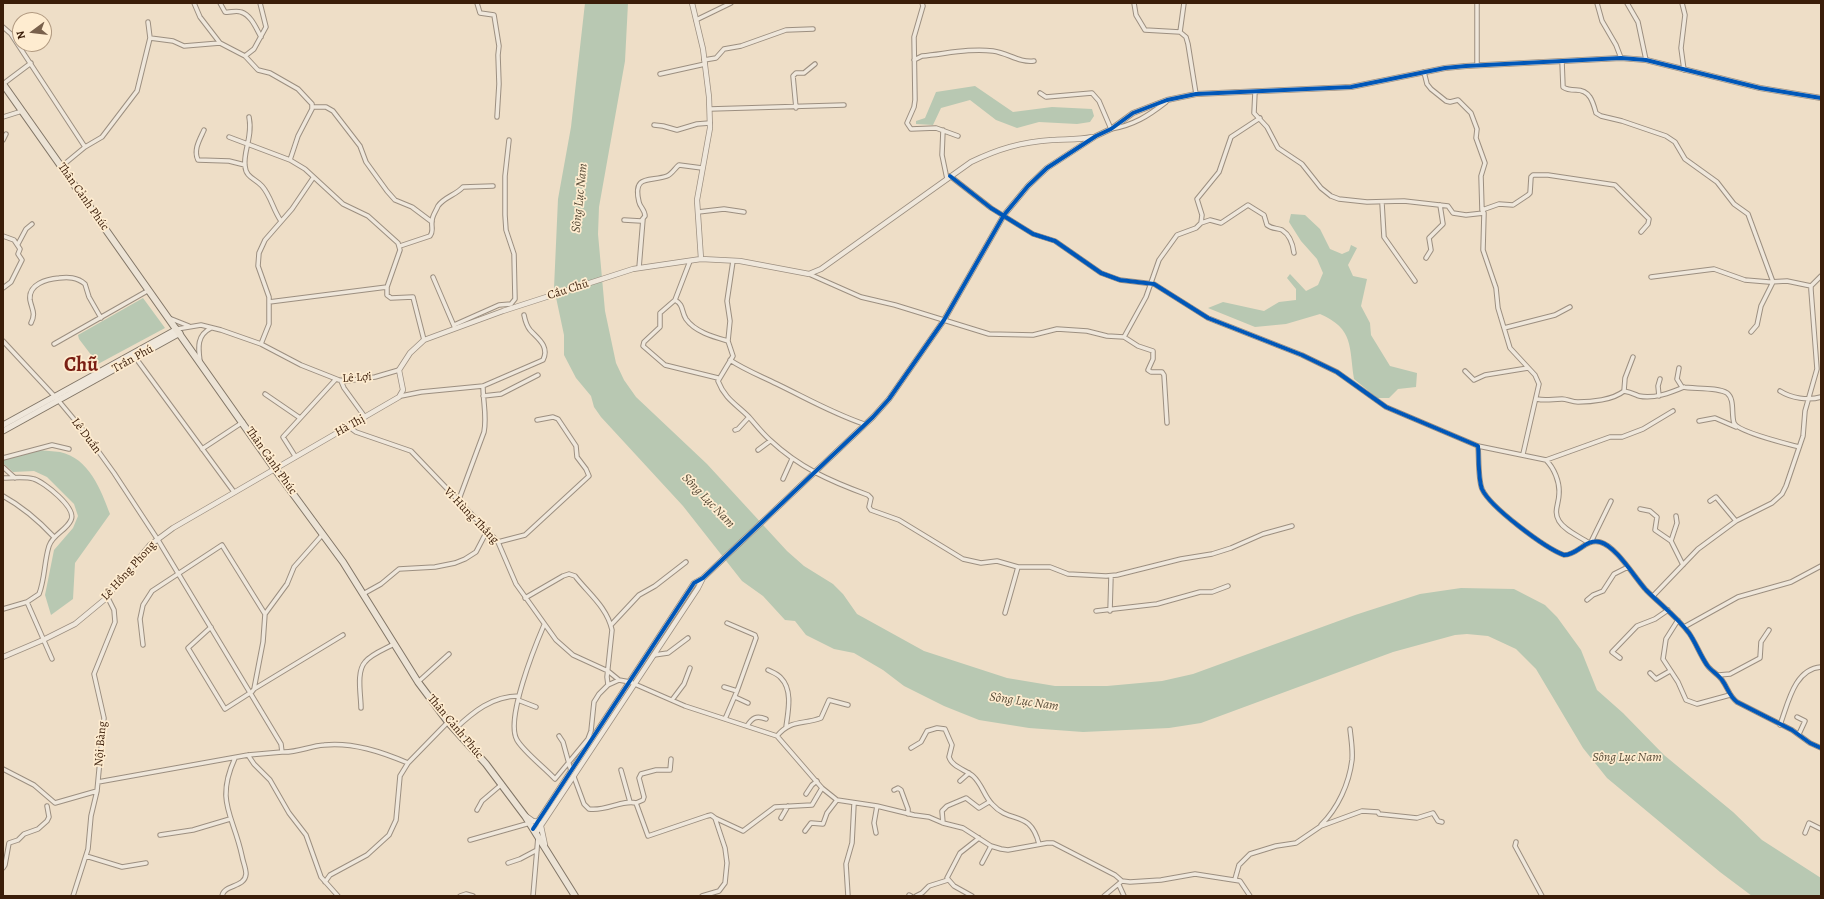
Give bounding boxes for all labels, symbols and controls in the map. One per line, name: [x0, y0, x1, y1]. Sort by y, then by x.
north arrow: [12, 12, 52, 52]
text: N: [13, 29, 29, 41]
street label: Thân Cảnh Phúc: [54, 160, 112, 234]
water label: Sông Lục Nam: [569, 163, 591, 233]
street label: Cầu Chũ: [546, 277, 590, 303]
street label: Trần Phú: [110, 342, 156, 376]
district label: Chũ: [64, 354, 98, 378]
street label: Lê Lợi: [342, 370, 372, 386]
street label: Hà Thị: [332, 412, 368, 440]
street label: Lê Duẩn: [68, 415, 104, 457]
street label: Thân Cảnh Phúc: [242, 424, 300, 498]
water label: Sông Lục Nam: [678, 471, 738, 531]
street label: Vi Hùng Thắng: [440, 485, 502, 547]
street label: Lê Hồng Phong: [99, 538, 159, 604]
water label: Sông Lục Nam: [988, 689, 1060, 715]
street label: Thân Cảnh Phúc: [424, 692, 486, 762]
street label: Nội Bàng: [92, 721, 110, 767]
water label: Sông Lục Nam: [1592, 750, 1662, 766]

